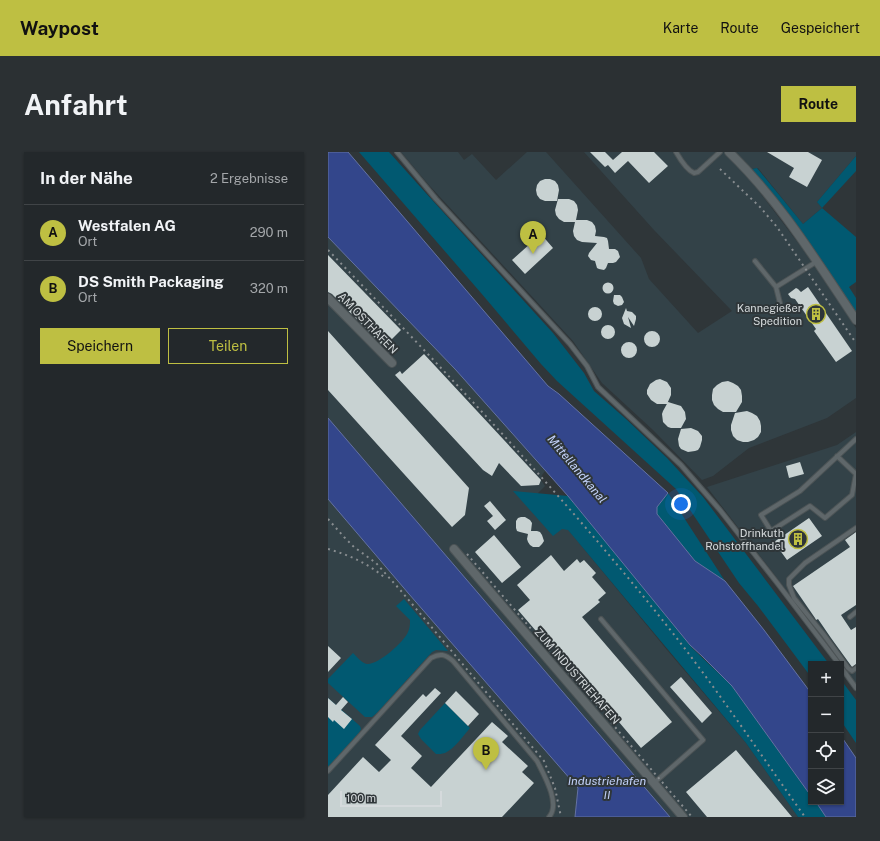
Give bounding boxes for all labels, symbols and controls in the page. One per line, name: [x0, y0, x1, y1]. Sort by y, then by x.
text: Waypost: [20, 17, 99, 39]
text: Karte: [663, 20, 698, 36]
text: Route: [720, 20, 759, 36]
text: Gespeichert: [781, 20, 860, 36]
button: Route: [781, 86, 856, 122]
text: Anfahrt: [24, 88, 128, 121]
text: In der Nähe: [40, 168, 133, 188]
text: 2 Ergebnisse: [210, 171, 288, 186]
text: Westfalen AG: [78, 217, 176, 234]
pin: A: [520, 221, 546, 254]
text: A: [48, 225, 58, 240]
text: 290 m: [250, 225, 288, 240]
text: Ort: [78, 234, 97, 249]
text: DS Smith Packaging: [78, 273, 224, 290]
text: B: [49, 281, 57, 296]
text: 320 m: [250, 281, 288, 296]
text: Ort: [78, 290, 97, 305]
street label: AM OSTHAFEN: [336, 290, 400, 356]
place label: Kannegießer Spedition: [737, 302, 802, 327]
building icon: Kannegießer Spedition: [805, 303, 827, 325]
button: Speichern: [40, 328, 160, 364]
button: Teilen: [168, 328, 288, 364]
water label: Mittellandkanal: [545, 432, 609, 506]
your location: [671, 494, 691, 514]
place label: Drinkuth Rohstoffhandel: [705, 527, 784, 552]
building icon: Drinkuth Rohstoffhandel: [787, 528, 809, 550]
street label: ZUM INDUSTRIEHAFEN: [532, 626, 622, 726]
map controls: [808, 661, 844, 805]
button: +: [808, 661, 844, 697]
button: −: [808, 697, 844, 733]
button: locate: [808, 733, 844, 769]
pin: B: [473, 737, 499, 770]
button: layers: [808, 769, 844, 805]
water label: Industriehafen II: [568, 774, 647, 802]
scale bar: [340, 789, 442, 808]
text: 100 m: [346, 792, 376, 804]

